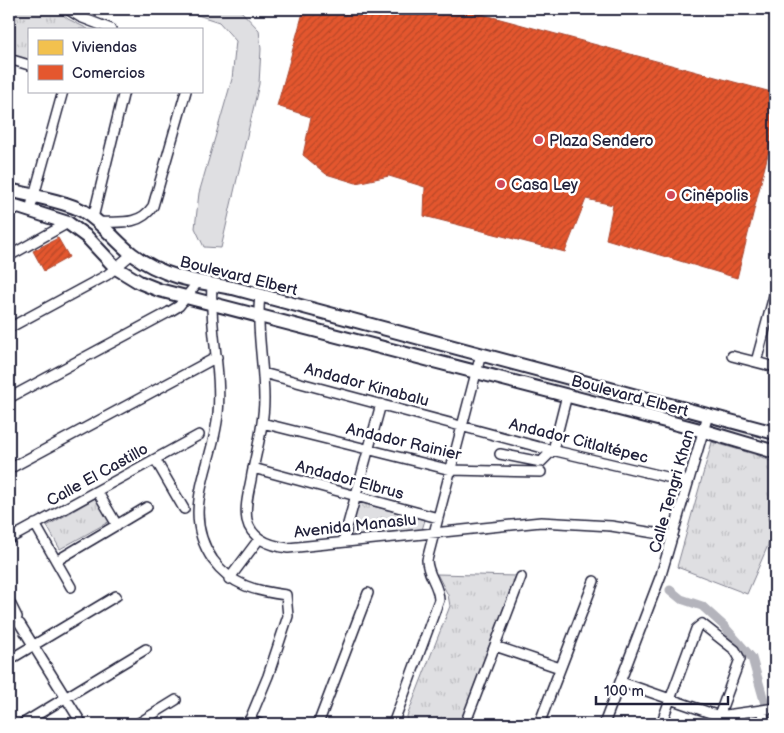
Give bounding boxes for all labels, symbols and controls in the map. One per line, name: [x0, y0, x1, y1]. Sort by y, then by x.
legend: [28, 28, 202, 92]
text: Viviendas: [72, 38, 137, 57]
text: Comercios: [72, 64, 146, 83]
place label: Plaza Sendero: [549, 132, 653, 151]
marker: Plaza Sendero: [533, 134, 545, 146]
place label: Casa Ley: [511, 176, 579, 195]
marker: Casa Ley: [495, 178, 507, 190]
place label: Cinépolis: [681, 187, 748, 206]
marker: Cinépolis: [665, 189, 677, 201]
street label: Boulevard Elbert: [178, 253, 300, 300]
street label: Andador Kinabalu: [302, 360, 431, 411]
street label: Boulevard Elbert: [569, 372, 690, 421]
street label: Andador Citlaltépec: [507, 415, 650, 468]
street label: Andador Rainier: [344, 420, 463, 465]
street label: Calle Tengri Khan: [646, 427, 699, 555]
street label: Calle El Castillo: [44, 440, 152, 511]
street label: Andador Elbrus: [293, 457, 406, 504]
street label: Avenida Manaslu: [293, 511, 417, 542]
scale bar: [596, 673, 729, 705]
text: 100 m: [604, 682, 644, 701]

